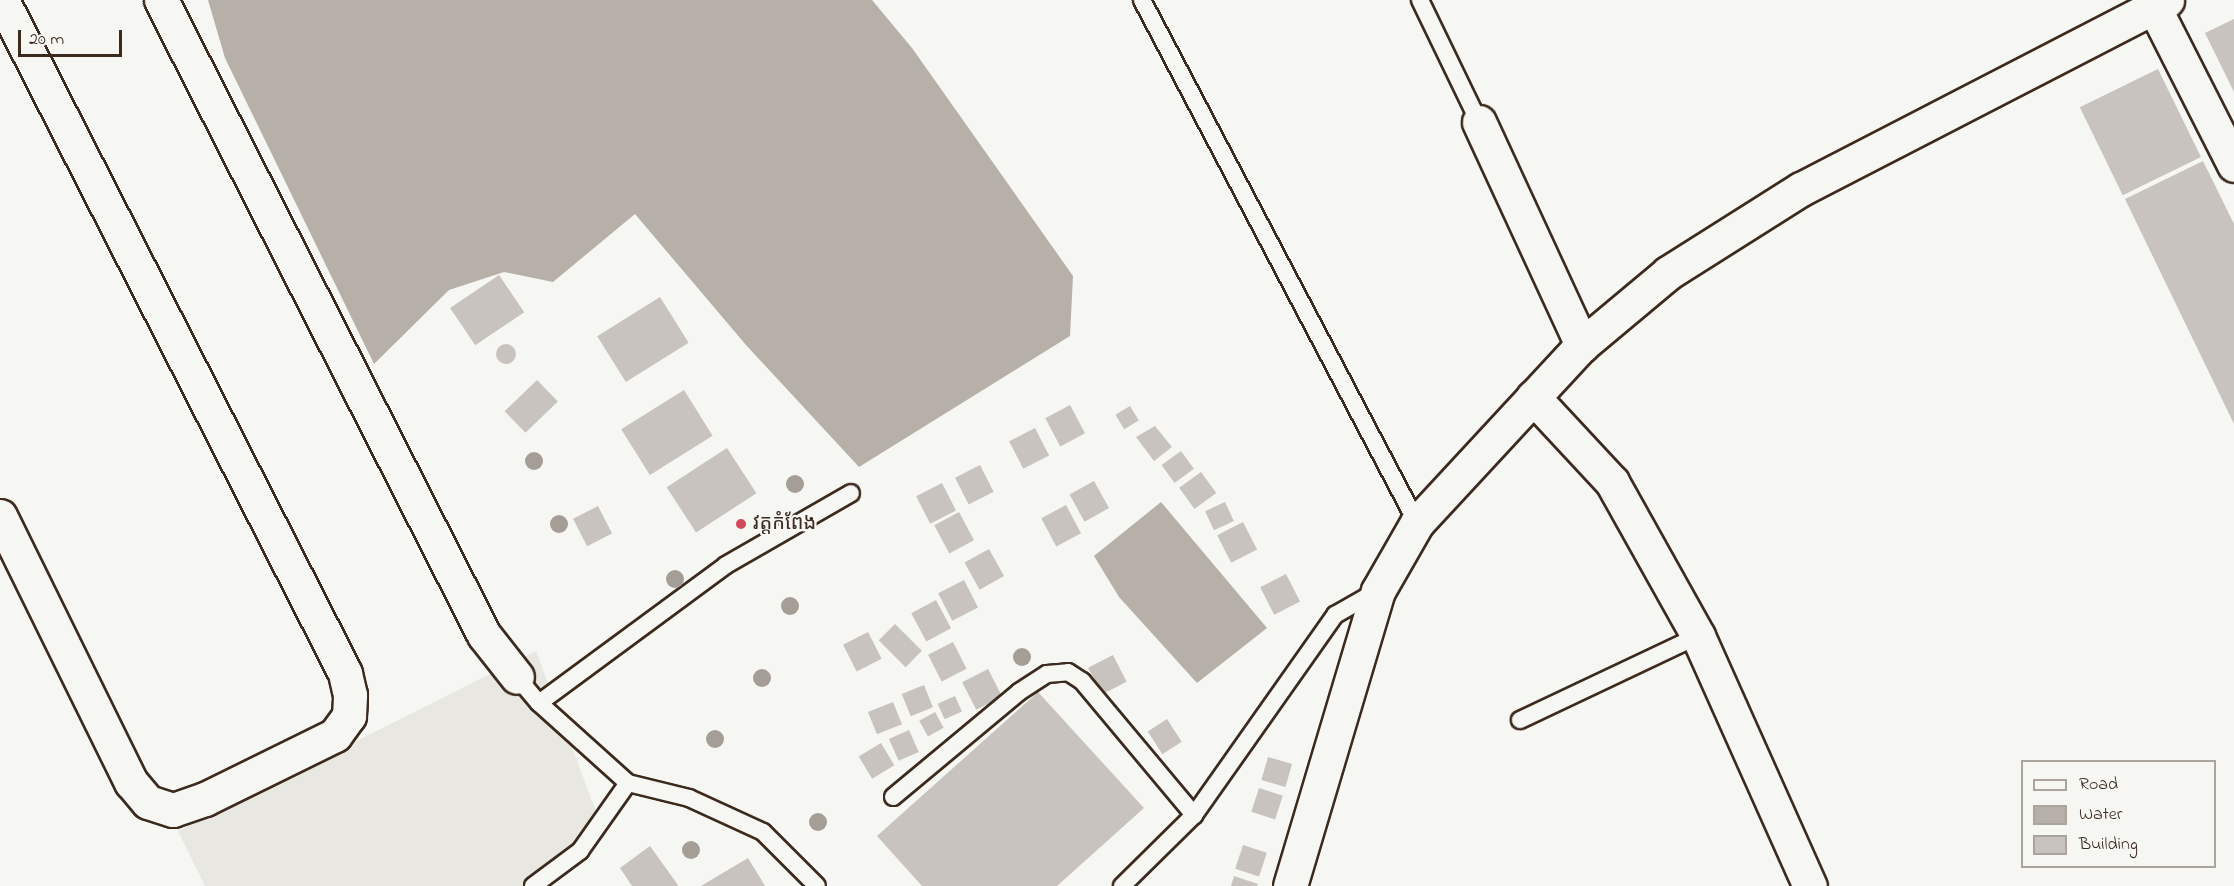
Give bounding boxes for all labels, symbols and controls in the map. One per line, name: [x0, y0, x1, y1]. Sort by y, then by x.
scale bar: [21, 18, 124, 56]
text: 20 m: [29, 27, 64, 53]
place label: វត្តកំពែង: [753, 512, 816, 536]
marker: វត្តកំពែង: [734, 517, 748, 531]
legend: [2021, 760, 2216, 868]
text: Road: [2079, 772, 2118, 798]
text: Water: [2079, 802, 2122, 828]
text: Building: [2079, 832, 2138, 858]

